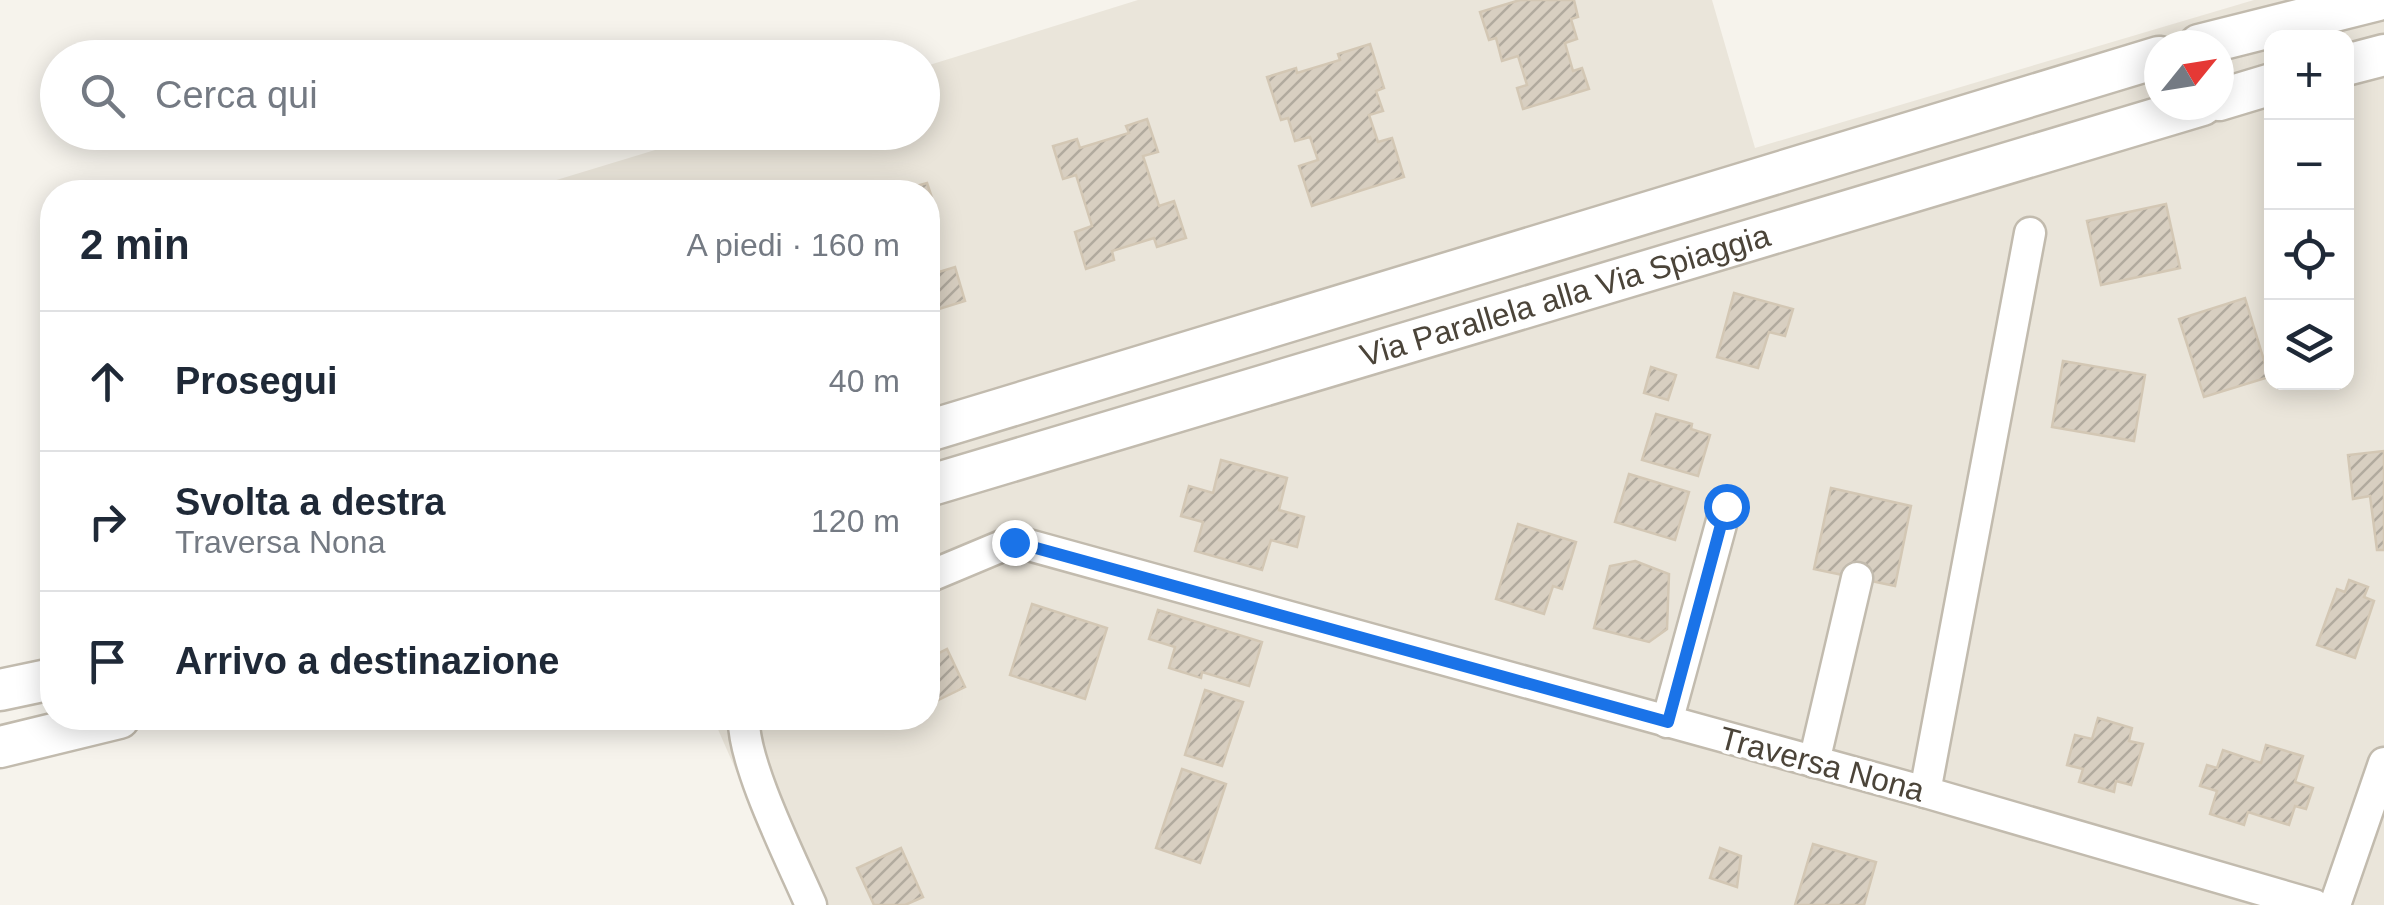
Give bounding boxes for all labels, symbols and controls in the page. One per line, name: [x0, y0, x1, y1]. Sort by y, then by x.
north arrow: [2144, 30, 2234, 120]
map controls: [2264, 30, 2354, 390]
button: +: [2264, 30, 2354, 120]
search box: [40, 40, 940, 150]
icon: search: [75, 68, 130, 123]
text: Cerca qui: [155, 74, 318, 116]
button: −: [2264, 120, 2354, 210]
button: locate: [2264, 210, 2354, 300]
street label: Via Parallela alla Via Spiaggia: [1356, 217, 1774, 374]
text: 2 min: [80, 221, 190, 268]
text: A piedi · 160 m: [687, 227, 900, 263]
button: layers: [2264, 300, 2354, 390]
icon: ahead: [80, 354, 135, 409]
text: Prosegui: [175, 360, 338, 402]
text: 40 m: [829, 363, 900, 399]
text: Svolta a destra: [175, 481, 445, 523]
route start: [1704, 484, 1750, 530]
icon: right: [80, 494, 135, 549]
text: 120 m: [811, 503, 900, 539]
route end: [992, 520, 1038, 566]
text: Traversa Nona: [175, 524, 385, 560]
icon: arrive: [80, 634, 135, 689]
text: Arrivo a destinazione: [175, 640, 559, 682]
street label: Traversa Nona: [1716, 719, 1928, 809]

